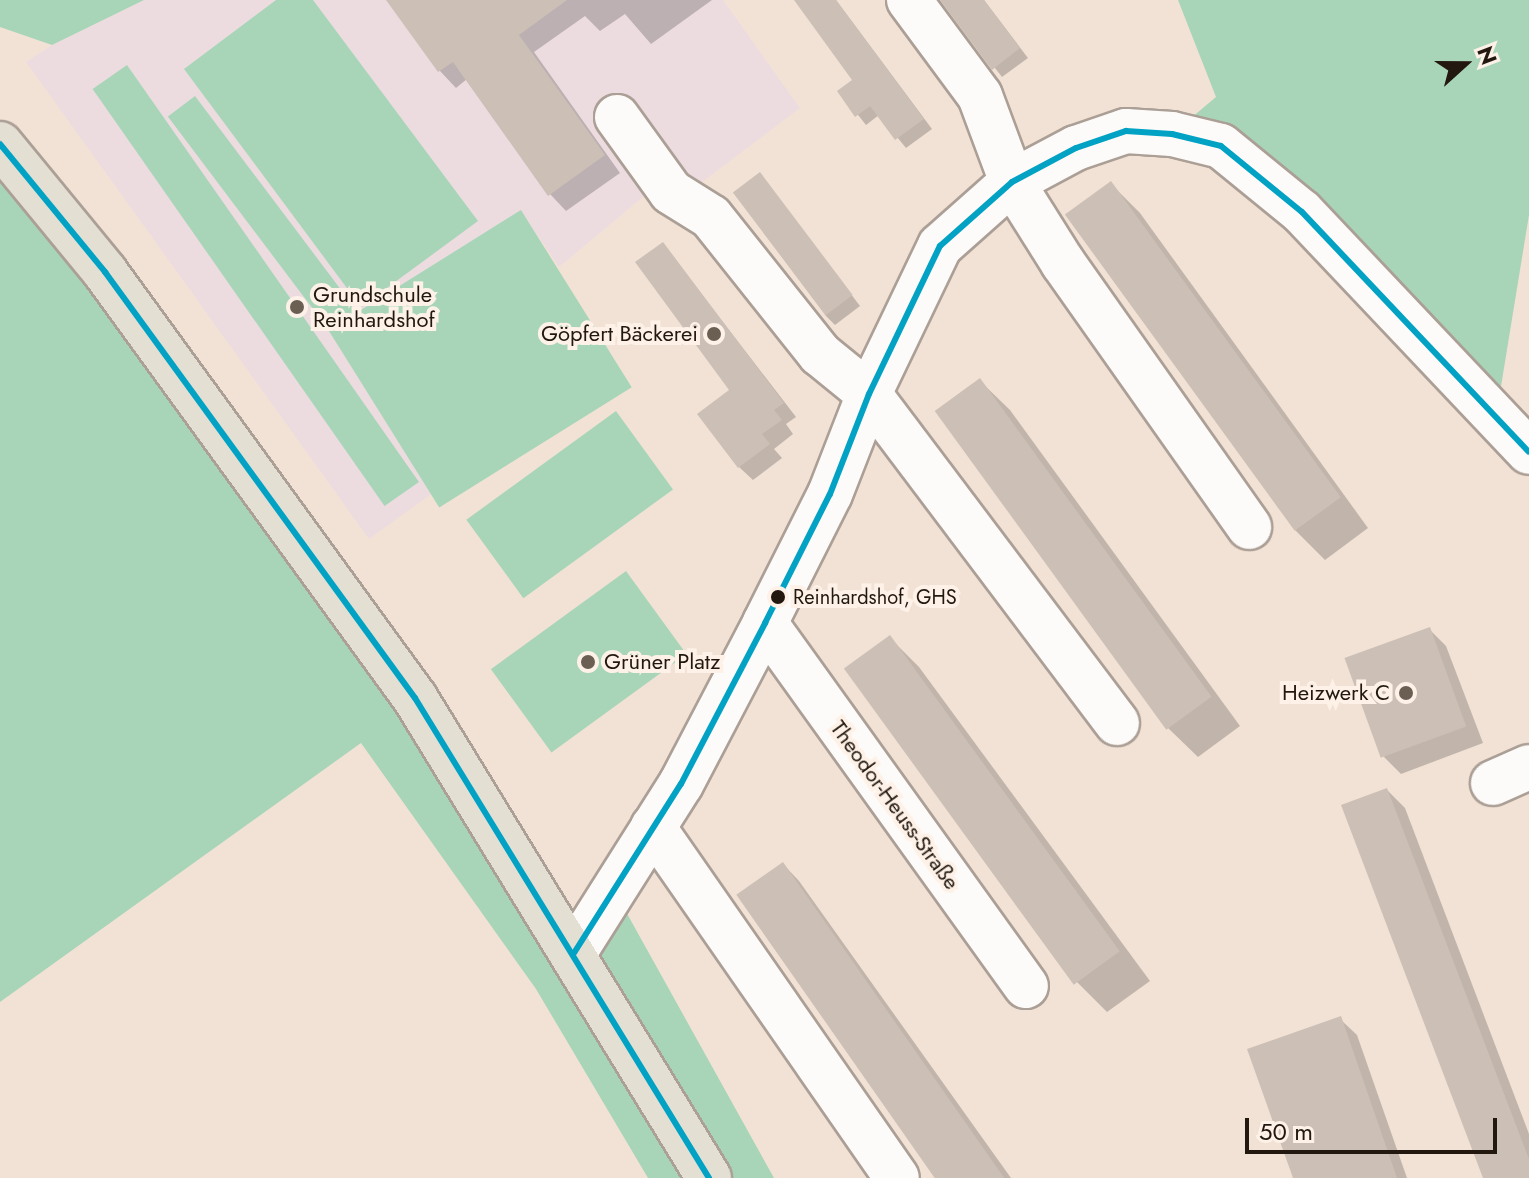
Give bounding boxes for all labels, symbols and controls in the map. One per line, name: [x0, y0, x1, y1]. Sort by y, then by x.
north arrow: [1425, 24, 1505, 104]
text: N: [1469, 42, 1505, 69]
place label: Grundschule Reinhardshof: [313, 281, 435, 332]
marker: Grundschule Reinhardshof: [288, 298, 306, 316]
place label: Göpfert Bäckerei: [541, 321, 698, 347]
marker: Göpfert Bäckerei: [705, 325, 723, 343]
place label: Reinhardshof, GHS: [793, 585, 957, 609]
marker: Reinhardshof, GHS: [770, 589, 786, 605]
place label: Grüner Platz: [604, 649, 720, 675]
marker: Grüner Platz: [579, 653, 597, 671]
place label: Heizwerk C: [1282, 680, 1390, 706]
marker: Heizwerk C: [1397, 684, 1415, 702]
street label: Theodor-Heuss-Straße: [825, 716, 965, 894]
scale bar: [1249, 1102, 1501, 1152]
text: 50 m: [1259, 1114, 1313, 1149]

